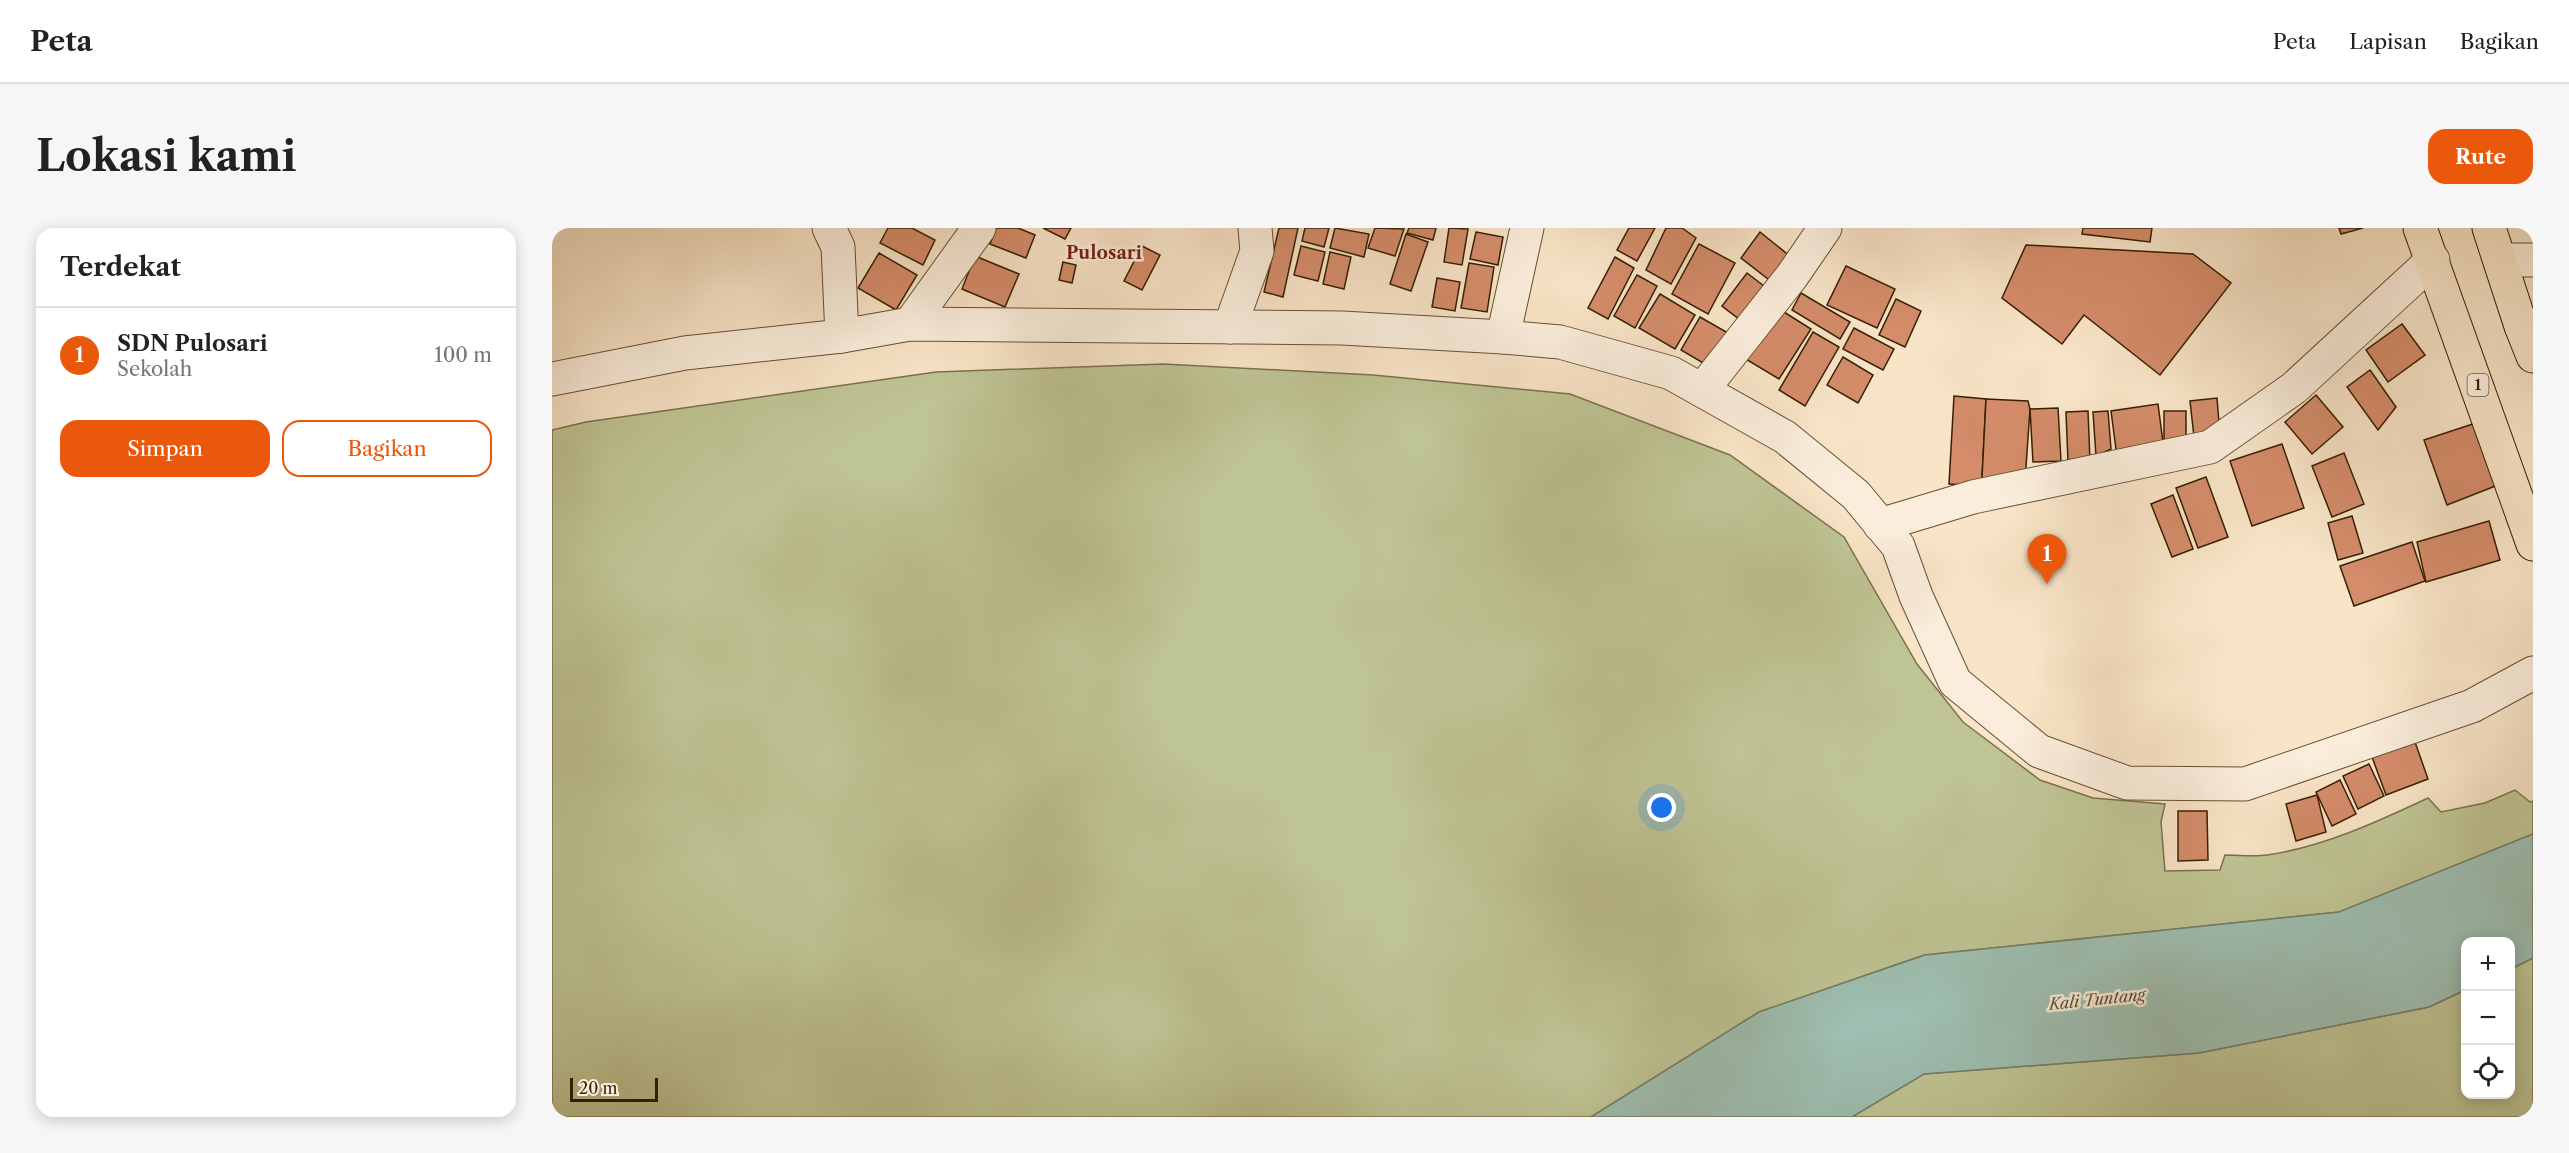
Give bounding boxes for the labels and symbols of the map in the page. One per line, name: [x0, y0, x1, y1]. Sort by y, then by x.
district label: Pulosari: [1066, 242, 1143, 264]
road number: 1: [2468, 374, 2488, 396]
pin: 1: [2028, 534, 2066, 584]
your location: [1647, 793, 1676, 822]
water label: Kali Tuntang: [2046, 984, 2148, 1014]
scale bar: [570, 1075, 658, 1102]

